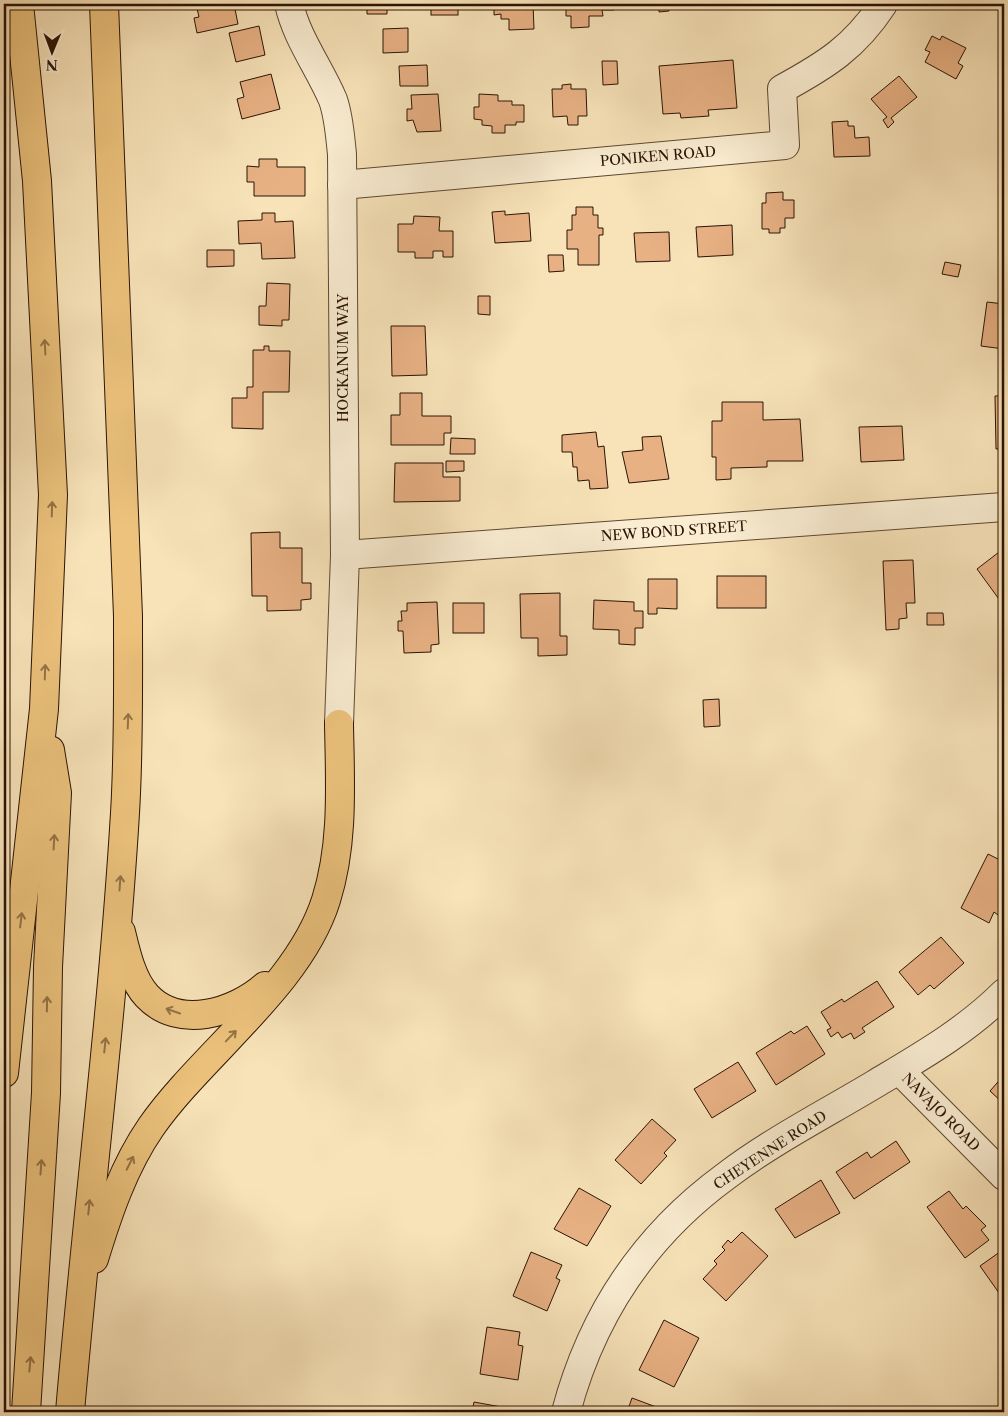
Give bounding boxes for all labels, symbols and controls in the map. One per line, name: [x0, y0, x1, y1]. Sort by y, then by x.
north arrow: [28, 28, 78, 78]
text: N: [46, 56, 58, 74]
street label: PONIKEN ROAD: [599, 142, 717, 170]
street label: HOCKANUM WAY: [334, 293, 352, 422]
one-way arrow: [41, 339, 50, 355]
one-way arrow: [48, 501, 57, 517]
street label: NEW BOND STREET: [600, 517, 748, 545]
one-way arrow: [41, 664, 50, 680]
one-way arrow: [123, 713, 133, 730]
one-way arrow: [50, 834, 59, 850]
one-way arrow: [115, 876, 124, 892]
one-way arrow: [16, 913, 26, 929]
one-way arrow: [43, 996, 52, 1012]
one-way arrow: [165, 1005, 181, 1015]
one-way arrow: [225, 1030, 237, 1043]
one-way arrow: [100, 1038, 109, 1054]
street label: NAVAJO ROAD: [898, 1069, 984, 1155]
street label: CHEYENNE ROAD: [710, 1107, 830, 1193]
one-way arrow: [126, 1156, 135, 1171]
one-way arrow: [37, 1159, 46, 1175]
one-way arrow: [84, 1199, 93, 1215]
one-way arrow: [25, 1356, 35, 1372]

